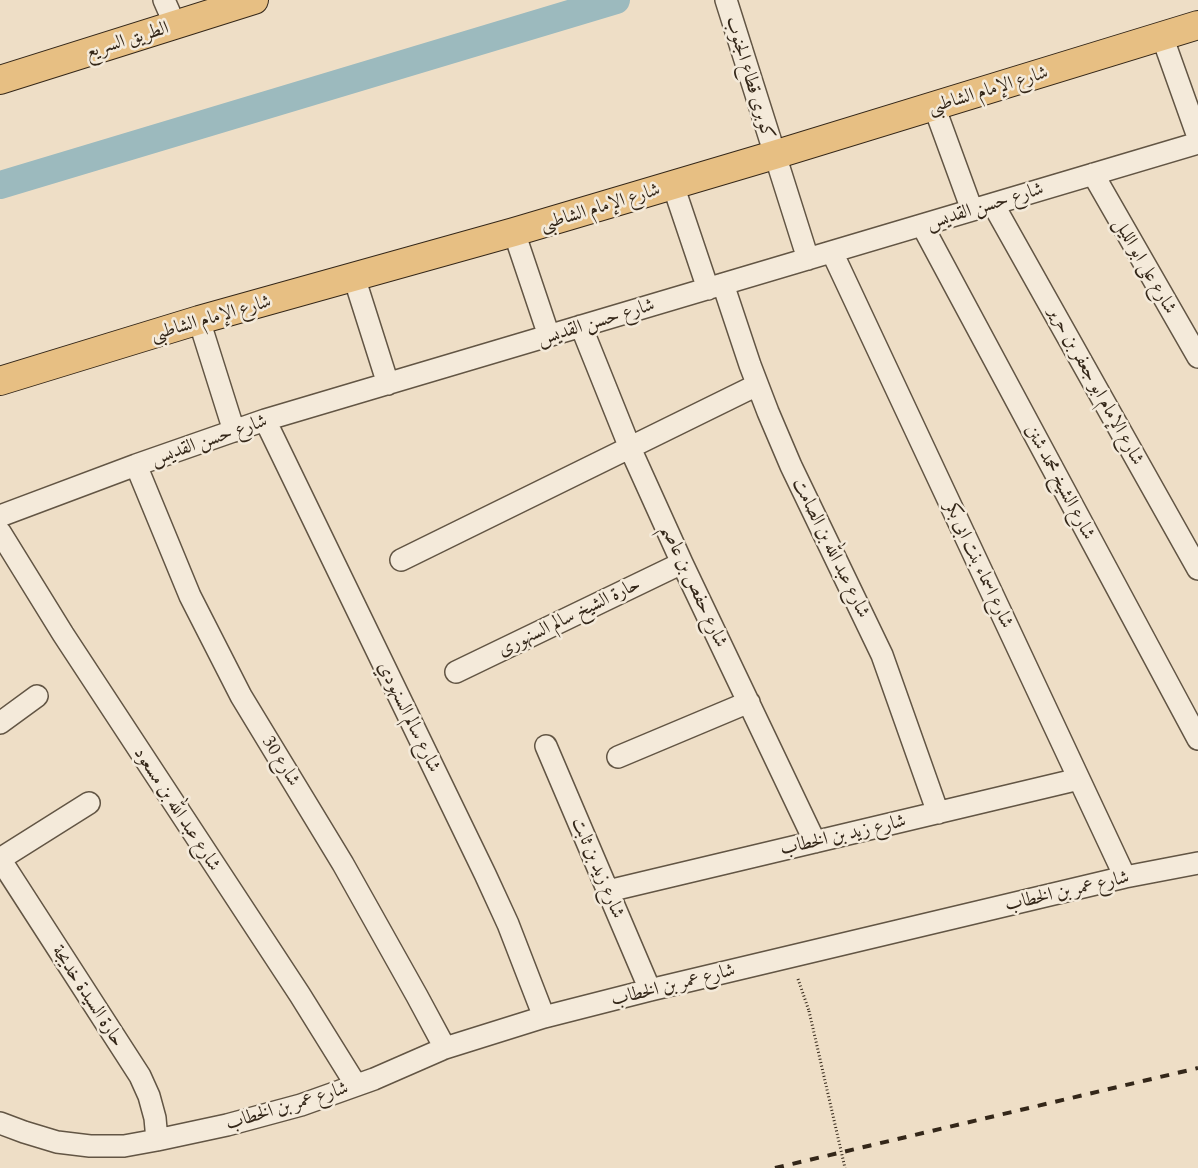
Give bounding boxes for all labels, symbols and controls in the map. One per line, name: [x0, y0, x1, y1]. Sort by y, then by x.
street label: كوبرى قطاع الجنوب: [720, 14, 780, 142]
street label: الطريق السريع: [82, 17, 172, 63]
street label: شارع الإمام الشاطبى: [925, 61, 1051, 119]
street label: شارع حسن القديس: [924, 177, 1046, 235]
street label: شارع الإمام الشاطبى: [537, 178, 663, 236]
street label: شارع على ابو الليل: [1108, 214, 1182, 318]
street label: شارع الإمام الشاطبى: [148, 290, 274, 346]
street label: شارع حسن القديس: [535, 293, 657, 351]
street label: شارع الإمام ابو جعفر بن حرير: [1043, 303, 1149, 469]
street label: شارع حسن القديس: [148, 409, 270, 471]
street label: شارع الشيخ محمد شنن: [1020, 420, 1100, 544]
street label: شارع عبد الله بن الصامت: [787, 474, 875, 622]
street label: شارع اسماء بنت ابى بكر: [940, 498, 1018, 632]
street label: شارع حفص بن عاصم: [656, 521, 732, 651]
street label: حارة الشيخ سالم السنهورى: [494, 573, 644, 661]
street label: شارع سالم السنهودي: [372, 658, 446, 776]
street label: شارع 30: [257, 732, 305, 790]
street label: شارع عبد الله بن مسعود: [128, 743, 226, 875]
street label: شارع زيد بن الخطاب: [778, 809, 908, 861]
street label: شارع زيد بن ثابت: [567, 814, 629, 922]
street label: شارع عمر بن الخطاب: [1003, 866, 1131, 916]
street label: حارة السيدة خديجة: [47, 941, 129, 1051]
street label: شارع عمر بن الخطاب: [609, 959, 737, 1011]
street label: شارع عمر بن الخطاب: [223, 1077, 351, 1135]

